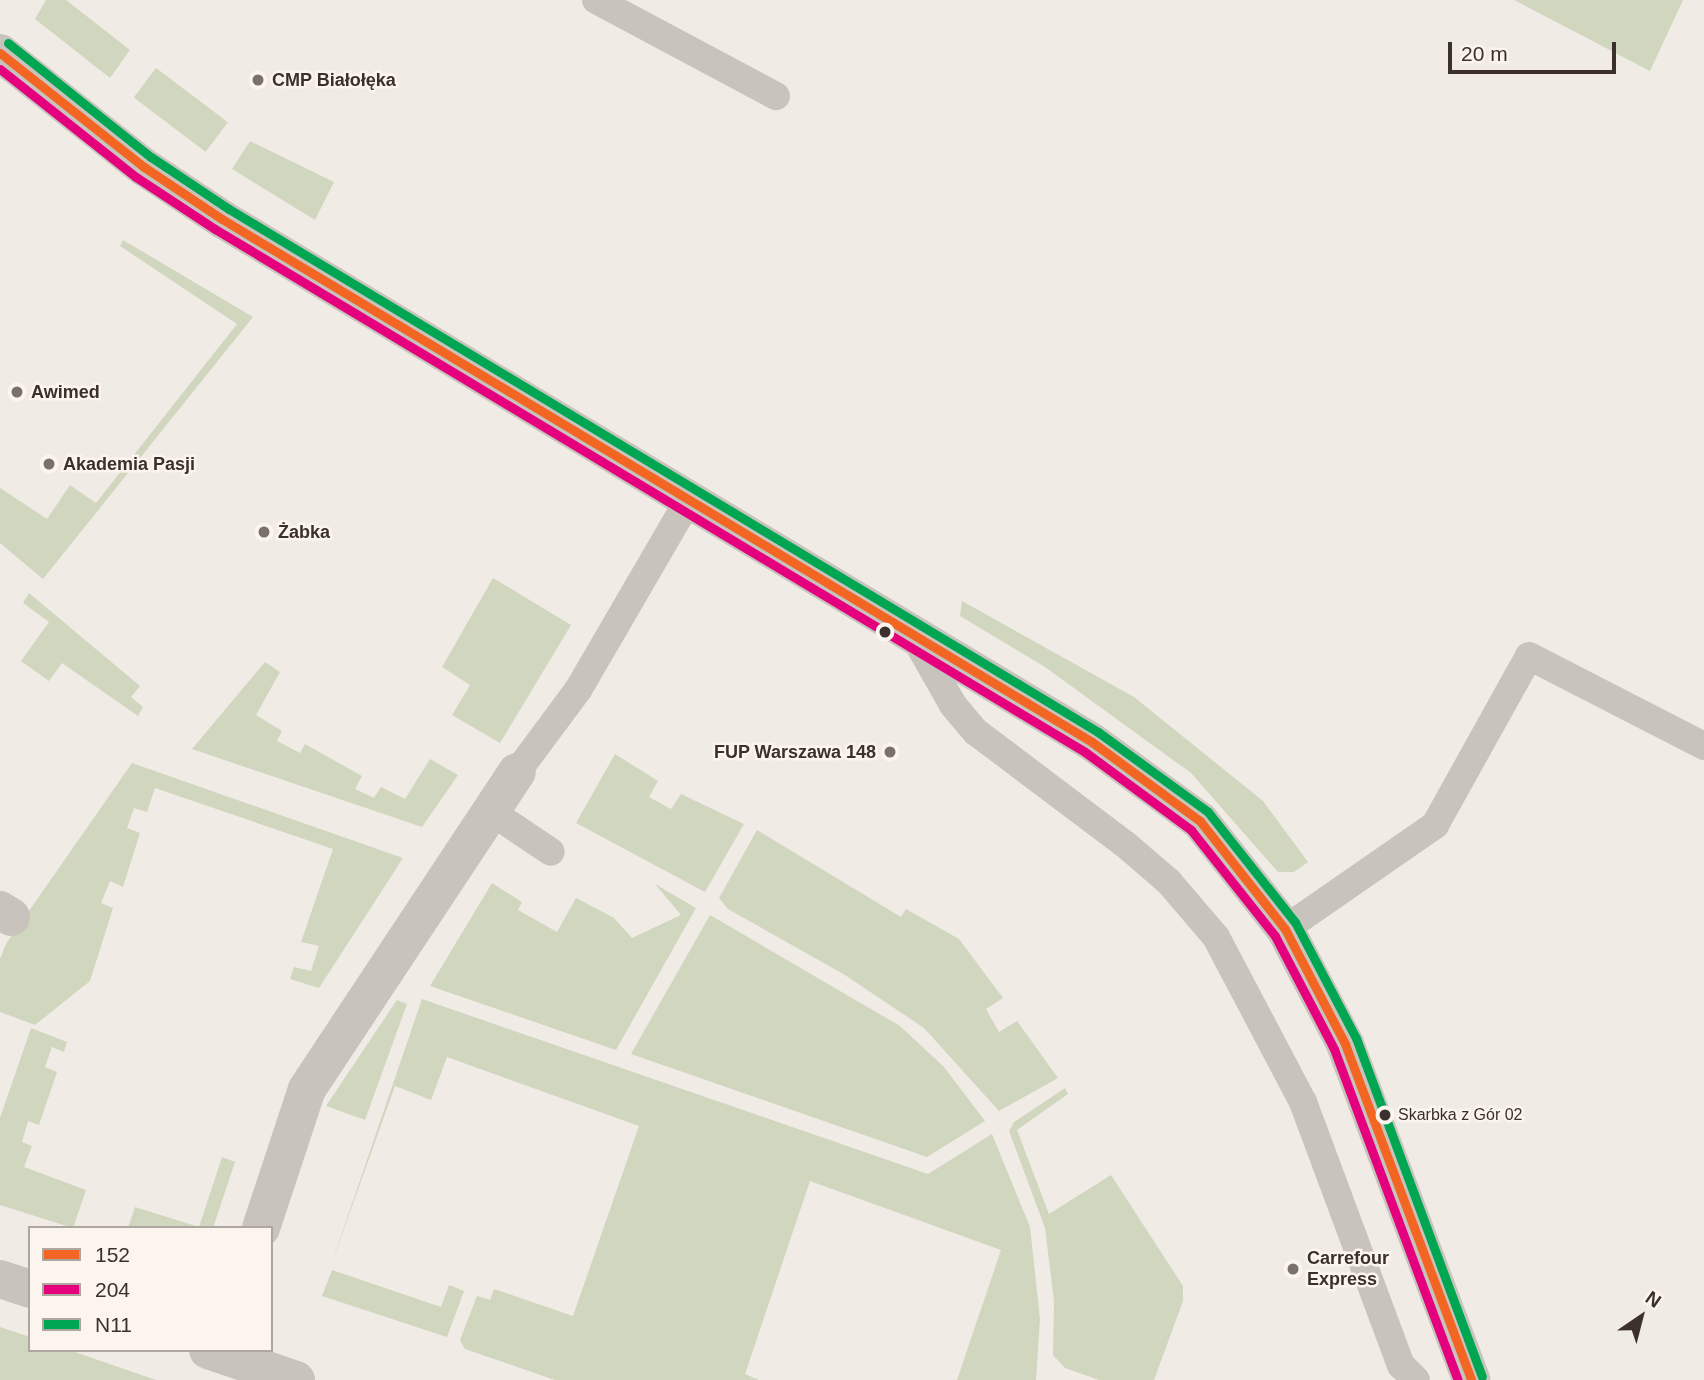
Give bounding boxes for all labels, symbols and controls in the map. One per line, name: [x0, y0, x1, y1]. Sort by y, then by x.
scale bar: [1452, 28, 1620, 72]
text: 20 m: [1461, 42, 1508, 65]
place label: CMP Białołęka: [272, 69, 396, 91]
marker: CMP Białołęka: [250, 72, 266, 88]
place label: Awimed: [31, 381, 100, 403]
marker: Awimed: [9, 384, 25, 400]
place label: Akademia Pasji: [63, 453, 195, 475]
marker: Akademia Pasji: [41, 456, 57, 472]
place label: Żabka: [278, 521, 330, 543]
marker: Żabka: [256, 524, 272, 540]
unlabelled marker: [878, 625, 892, 639]
place label: FUP Warszawa 148: [714, 741, 876, 763]
marker: FUP Warszawa 148: [882, 744, 898, 760]
place label: Skarbka z Gór 02: [1398, 1105, 1522, 1125]
marker: Skarbka z Gór 02: [1378, 1108, 1392, 1122]
legend: [28, 1226, 273, 1352]
text: 152: [95, 1243, 130, 1266]
place label: Carrefour Express: [1307, 1248, 1389, 1290]
marker: Carrefour Express: [1285, 1261, 1301, 1277]
text: 204: [95, 1278, 130, 1301]
north arrow: [1606, 1282, 1676, 1352]
text: N: [1642, 1287, 1665, 1312]
text: N11: [95, 1313, 132, 1336]

